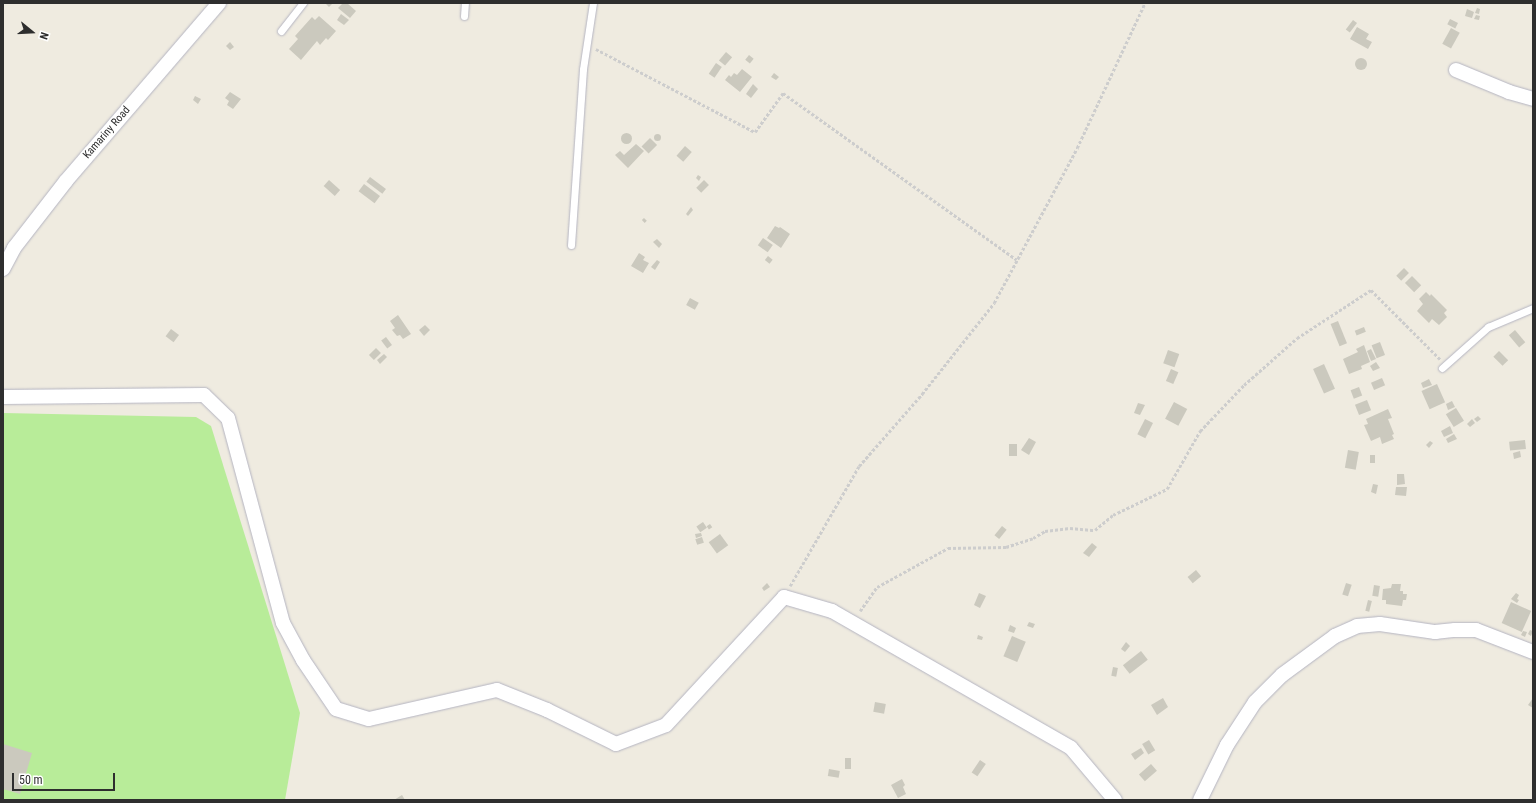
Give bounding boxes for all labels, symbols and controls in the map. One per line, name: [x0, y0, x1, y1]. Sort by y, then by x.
north arrow: [12, 12, 52, 52]
text: N: [37, 31, 51, 41]
street label: Kamariny Road: [81, 104, 133, 162]
scale bar: [14, 765, 117, 791]
text: 50 m: [19, 773, 43, 787]

